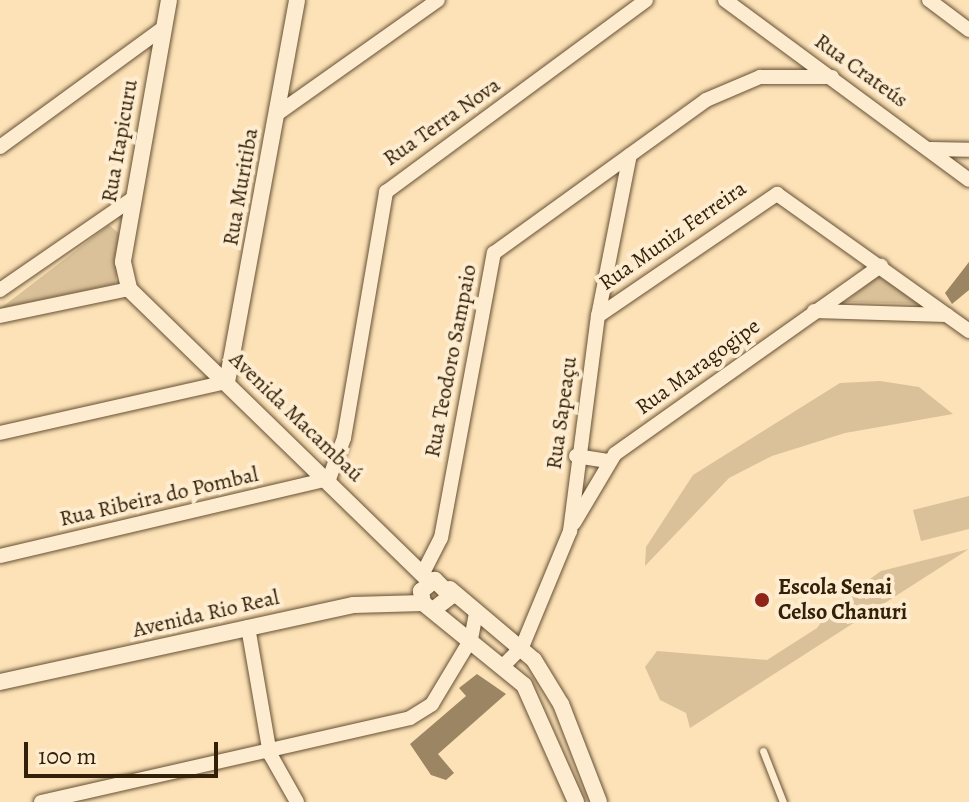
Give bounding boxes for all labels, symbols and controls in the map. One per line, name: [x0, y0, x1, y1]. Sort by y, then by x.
street label: Rua Crateús: [809, 28, 913, 114]
street label: Rua Terra Nova: [378, 72, 506, 172]
street label: Rua Itapicuru: [96, 78, 144, 204]
street label: Rua Muritiba: [218, 126, 264, 248]
street label: Rua Muniz Ferreira: [594, 175, 752, 297]
street label: Rua Teodoro Sampaio: [419, 262, 483, 460]
street label: Rua Maragogipe: [631, 313, 765, 421]
street label: Avenida Macambaú: [224, 346, 368, 488]
street label: Rua Sapeaçu: [541, 355, 583, 471]
street label: Rua Ribeira do Pombal: [57, 461, 261, 533]
place label: Escola Senai Celso Chanuri: [778, 574, 907, 626]
street label: Avenida Rio Real: [130, 584, 282, 644]
marker: Escola Senai Celso Chanuri: [753, 591, 771, 609]
scale bar: [28, 726, 222, 776]
text: 100 m: [38, 740, 97, 772]

